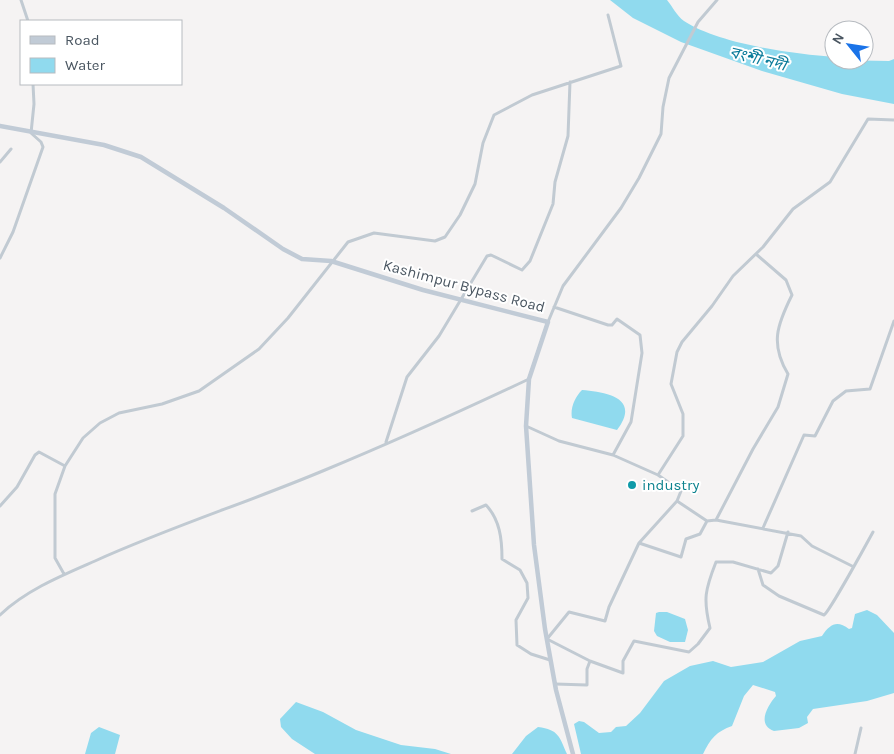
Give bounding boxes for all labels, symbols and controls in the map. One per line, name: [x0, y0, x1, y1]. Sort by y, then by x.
legend: [20, 20, 182, 85]
north arrow: [824, 20, 874, 70]
text: N: [828, 30, 848, 47]
text: Road: [65, 31, 100, 49]
water label: বংশী নদী: [728, 42, 791, 75]
text: Water: [65, 56, 106, 74]
street label: Kashimpur Bypass Road: [381, 256, 547, 316]
place label: industry: [642, 476, 699, 494]
marker: industry: [626, 479, 638, 491]

